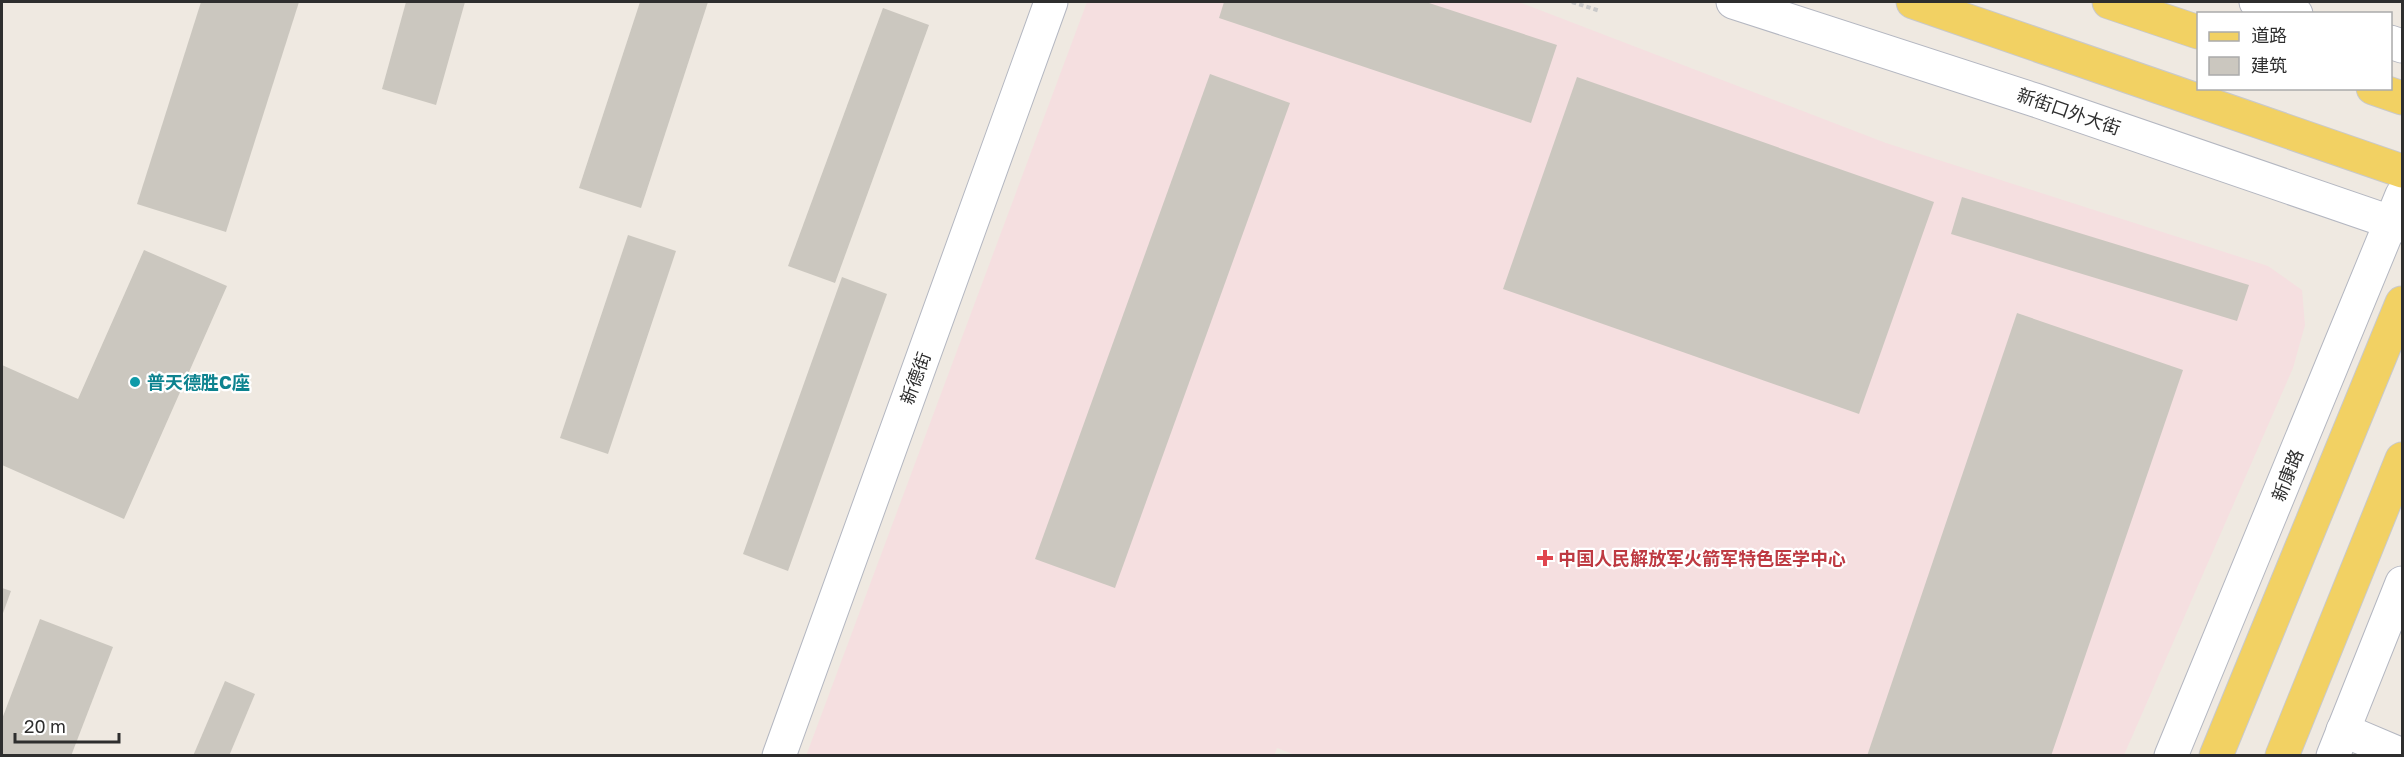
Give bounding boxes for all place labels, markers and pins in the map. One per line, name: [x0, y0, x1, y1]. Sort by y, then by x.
place label: 普天德胜C座: [147, 371, 250, 393]
marker: 普天德胜C座: [128, 375, 142, 389]
place label: 中国人民解放军火箭军特色医学中心: [1558, 547, 1846, 569]
marker: 中国人民解放军火箭军特色医学中心: [1536, 549, 1554, 567]

